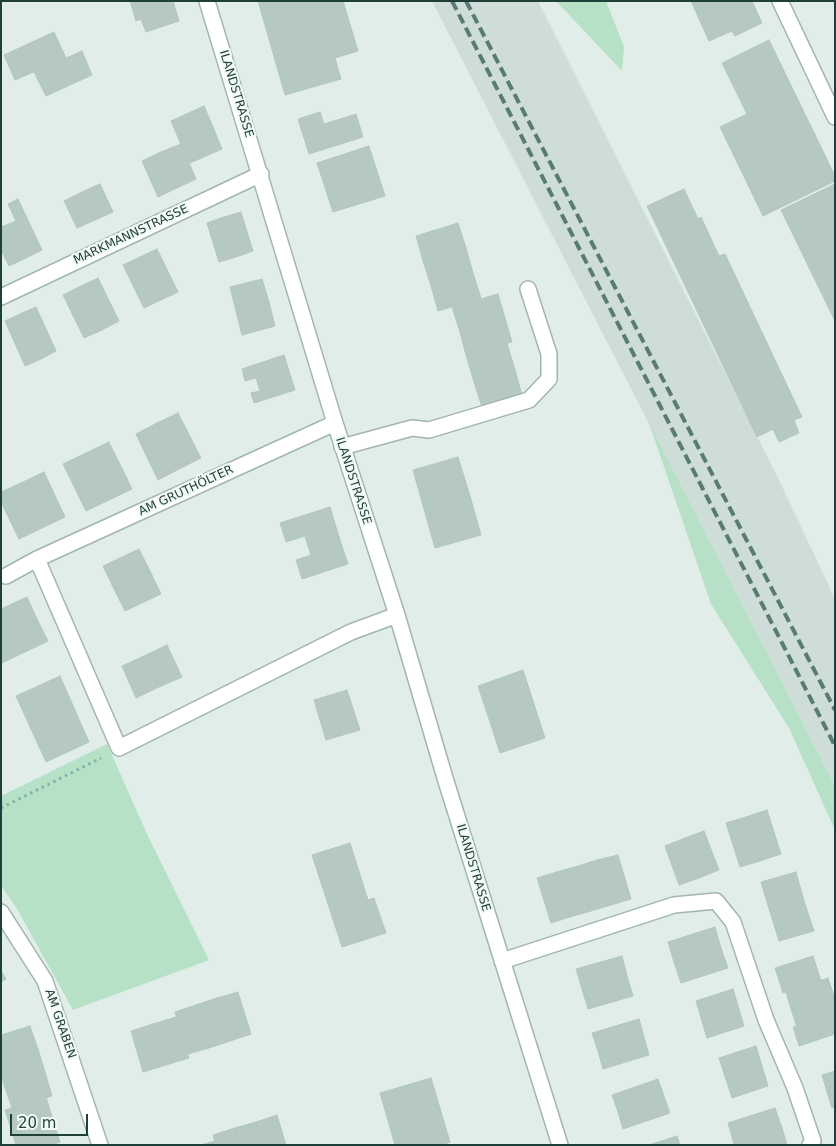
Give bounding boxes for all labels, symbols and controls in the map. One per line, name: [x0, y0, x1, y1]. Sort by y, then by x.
street label: ILANDSTRASSE: [216, 49, 256, 139]
street label: MARKMANNSTRASSE: [71, 202, 191, 268]
street label: ILANDSTRASSE: [332, 436, 374, 526]
street label: AM GRUTHÖLTER: [136, 463, 236, 519]
street label: ILANDSTRASSE: [453, 823, 493, 913]
street label: AM GRABEN: [41, 987, 79, 1061]
scale bar: [12, 1104, 90, 1136]
text: 20 m: [18, 1114, 56, 1132]

